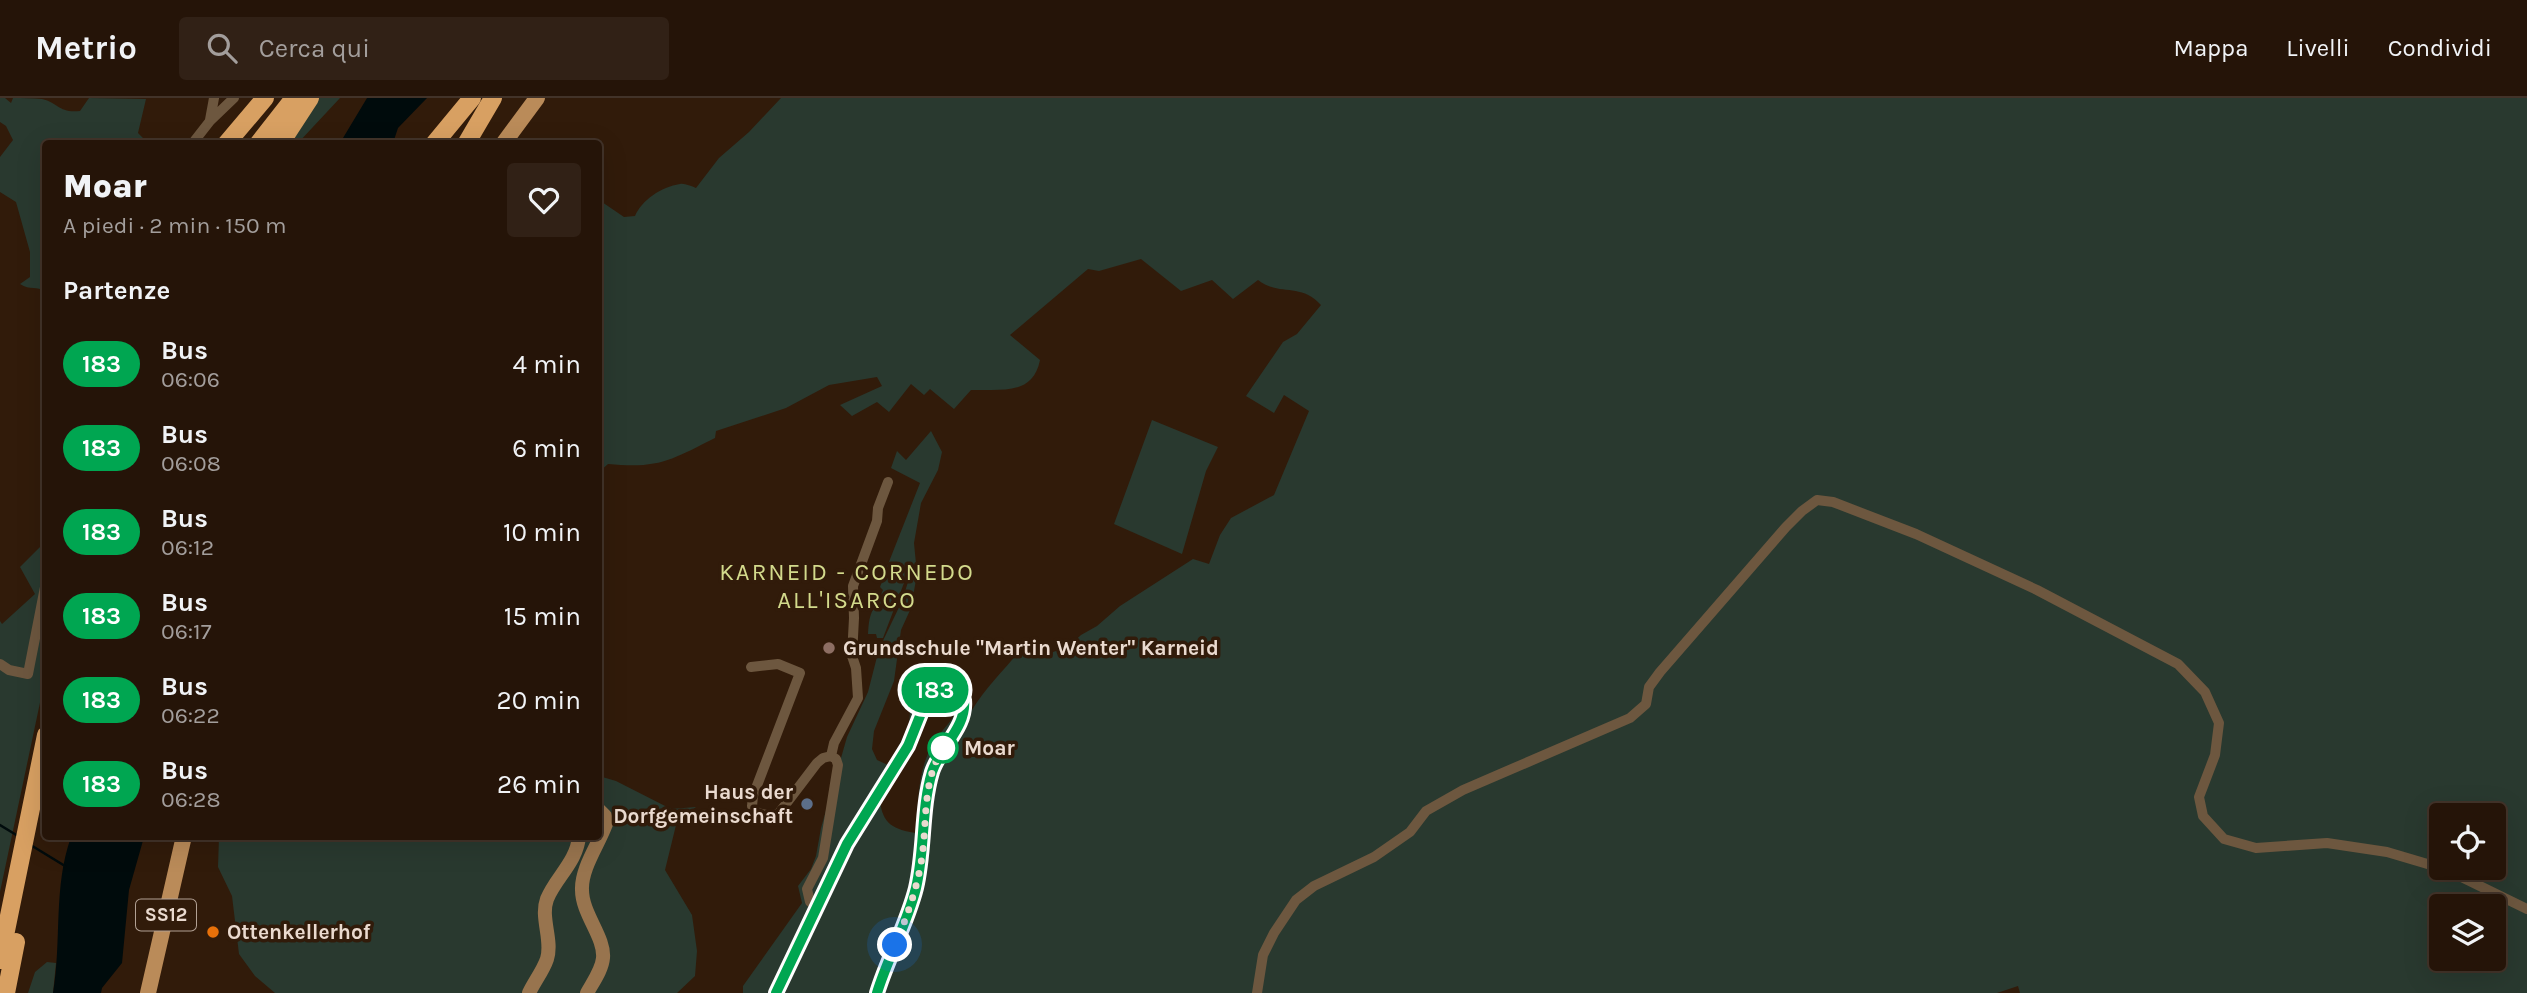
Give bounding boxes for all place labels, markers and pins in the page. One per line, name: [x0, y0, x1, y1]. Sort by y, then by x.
place label: Grundschule "Martin Wenter" Karneid: [843, 636, 1219, 660]
marker: Grundschule "Martin Wenter" Karneid: [821, 640, 837, 656]
marker: Moar: [928, 733, 958, 763]
place label: Moar: [964, 736, 1016, 760]
place label: Haus der Dorfgemeinschaft: [613, 780, 794, 828]
marker: Haus der Dorfgemeinschaft: [799, 796, 815, 812]
place label: Ottenkellerhof: [227, 920, 371, 944]
marker: Ottenkellerhof: [205, 924, 221, 940]

